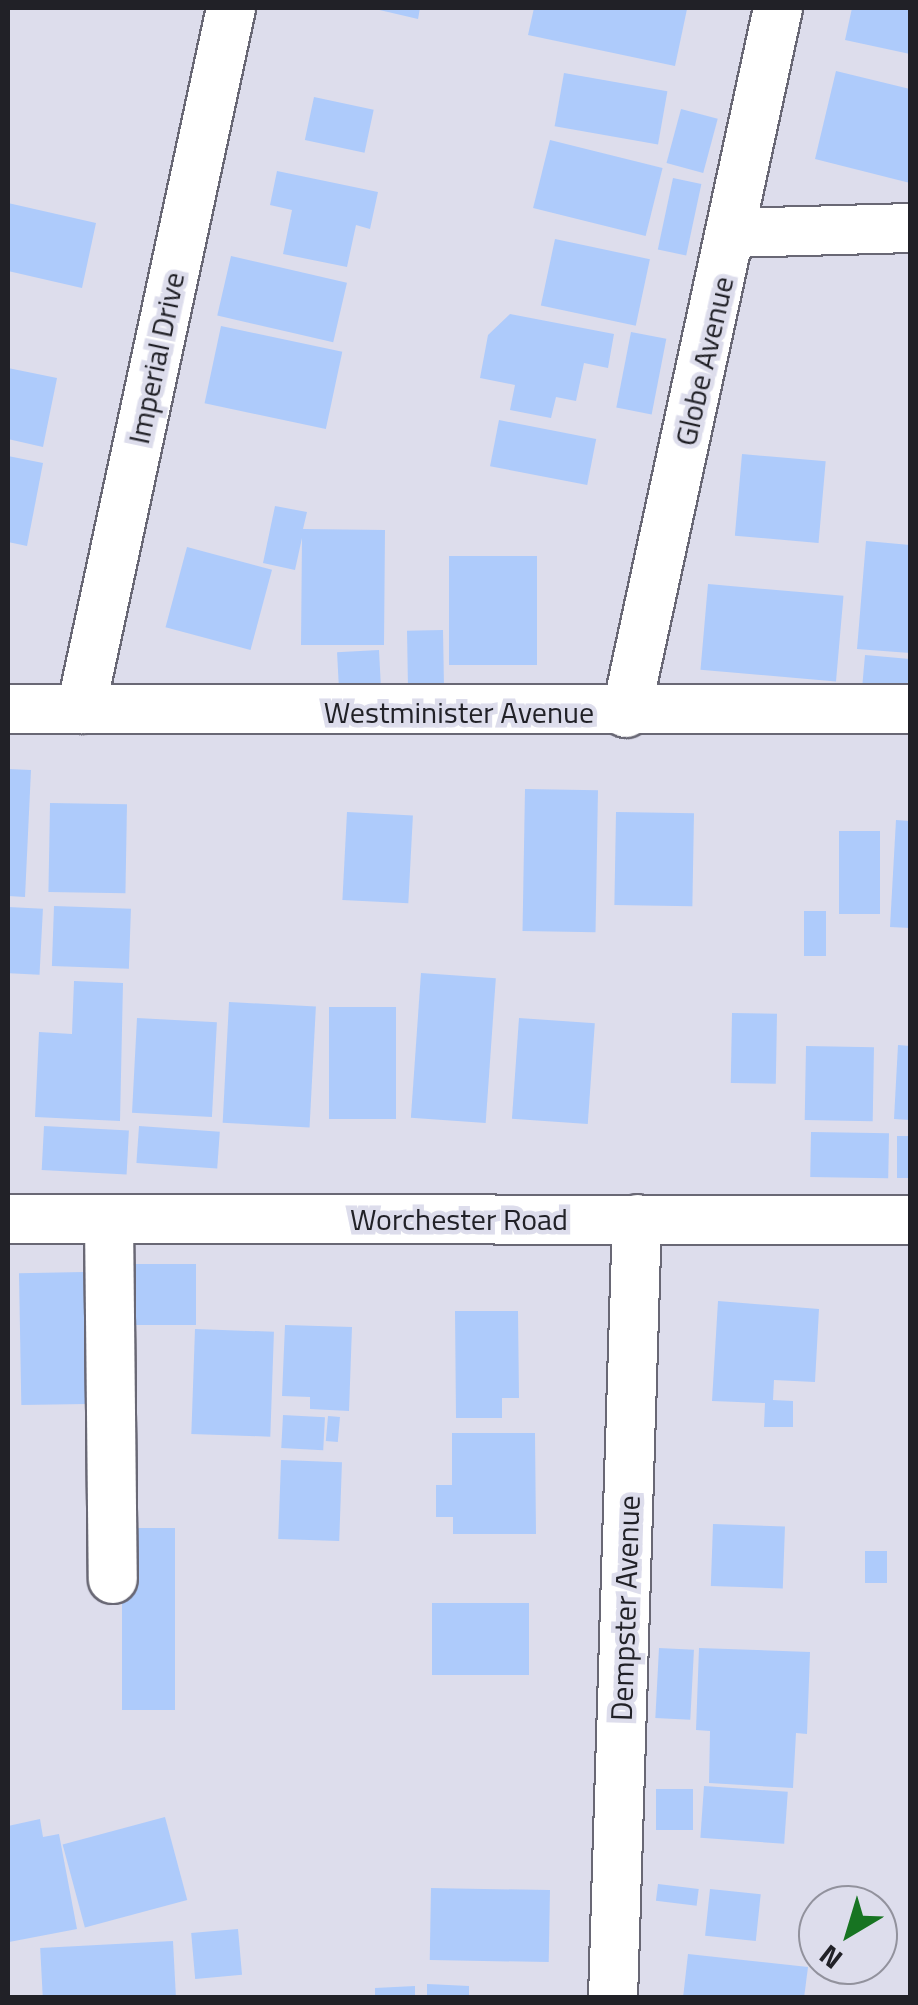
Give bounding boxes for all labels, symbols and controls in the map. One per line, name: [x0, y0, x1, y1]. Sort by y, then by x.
street label: Imperial Drive: [120, 269, 192, 447]
street label: Globe Avenue: [667, 273, 741, 449]
street label: Westminister Avenue: [324, 694, 594, 730]
street label: Worchester Road: [350, 1201, 568, 1237]
street label: Dempster Avenue: [603, 1495, 647, 1721]
north arrow: [798, 1885, 898, 1985]
text: N: [810, 1935, 851, 1980]

